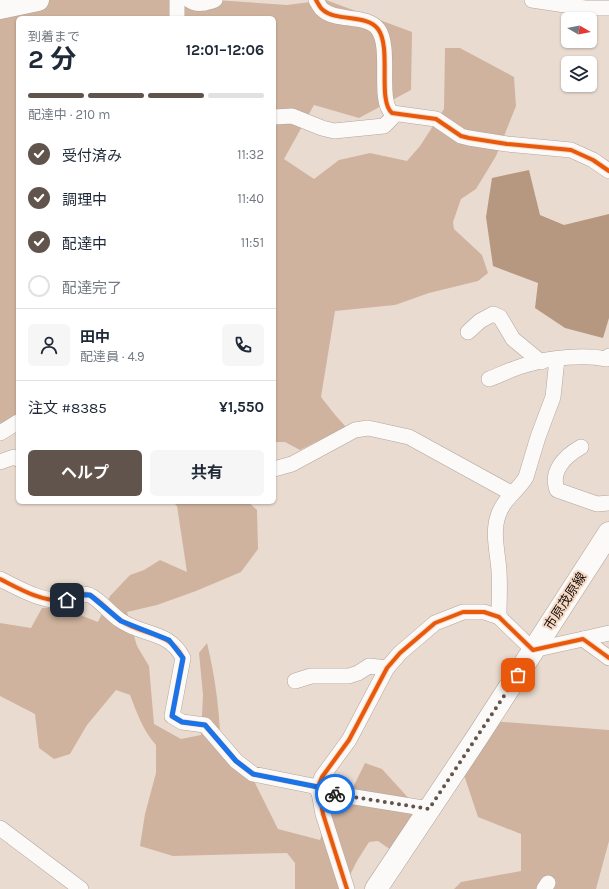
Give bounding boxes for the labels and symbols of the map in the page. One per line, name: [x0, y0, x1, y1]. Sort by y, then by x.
north arrow: [561, 12, 597, 48]
street label: 市原茂原線: [541, 570, 589, 632]
pin: [50, 583, 84, 617]
pin: [501, 658, 535, 692]
courier: [315, 774, 355, 814]

